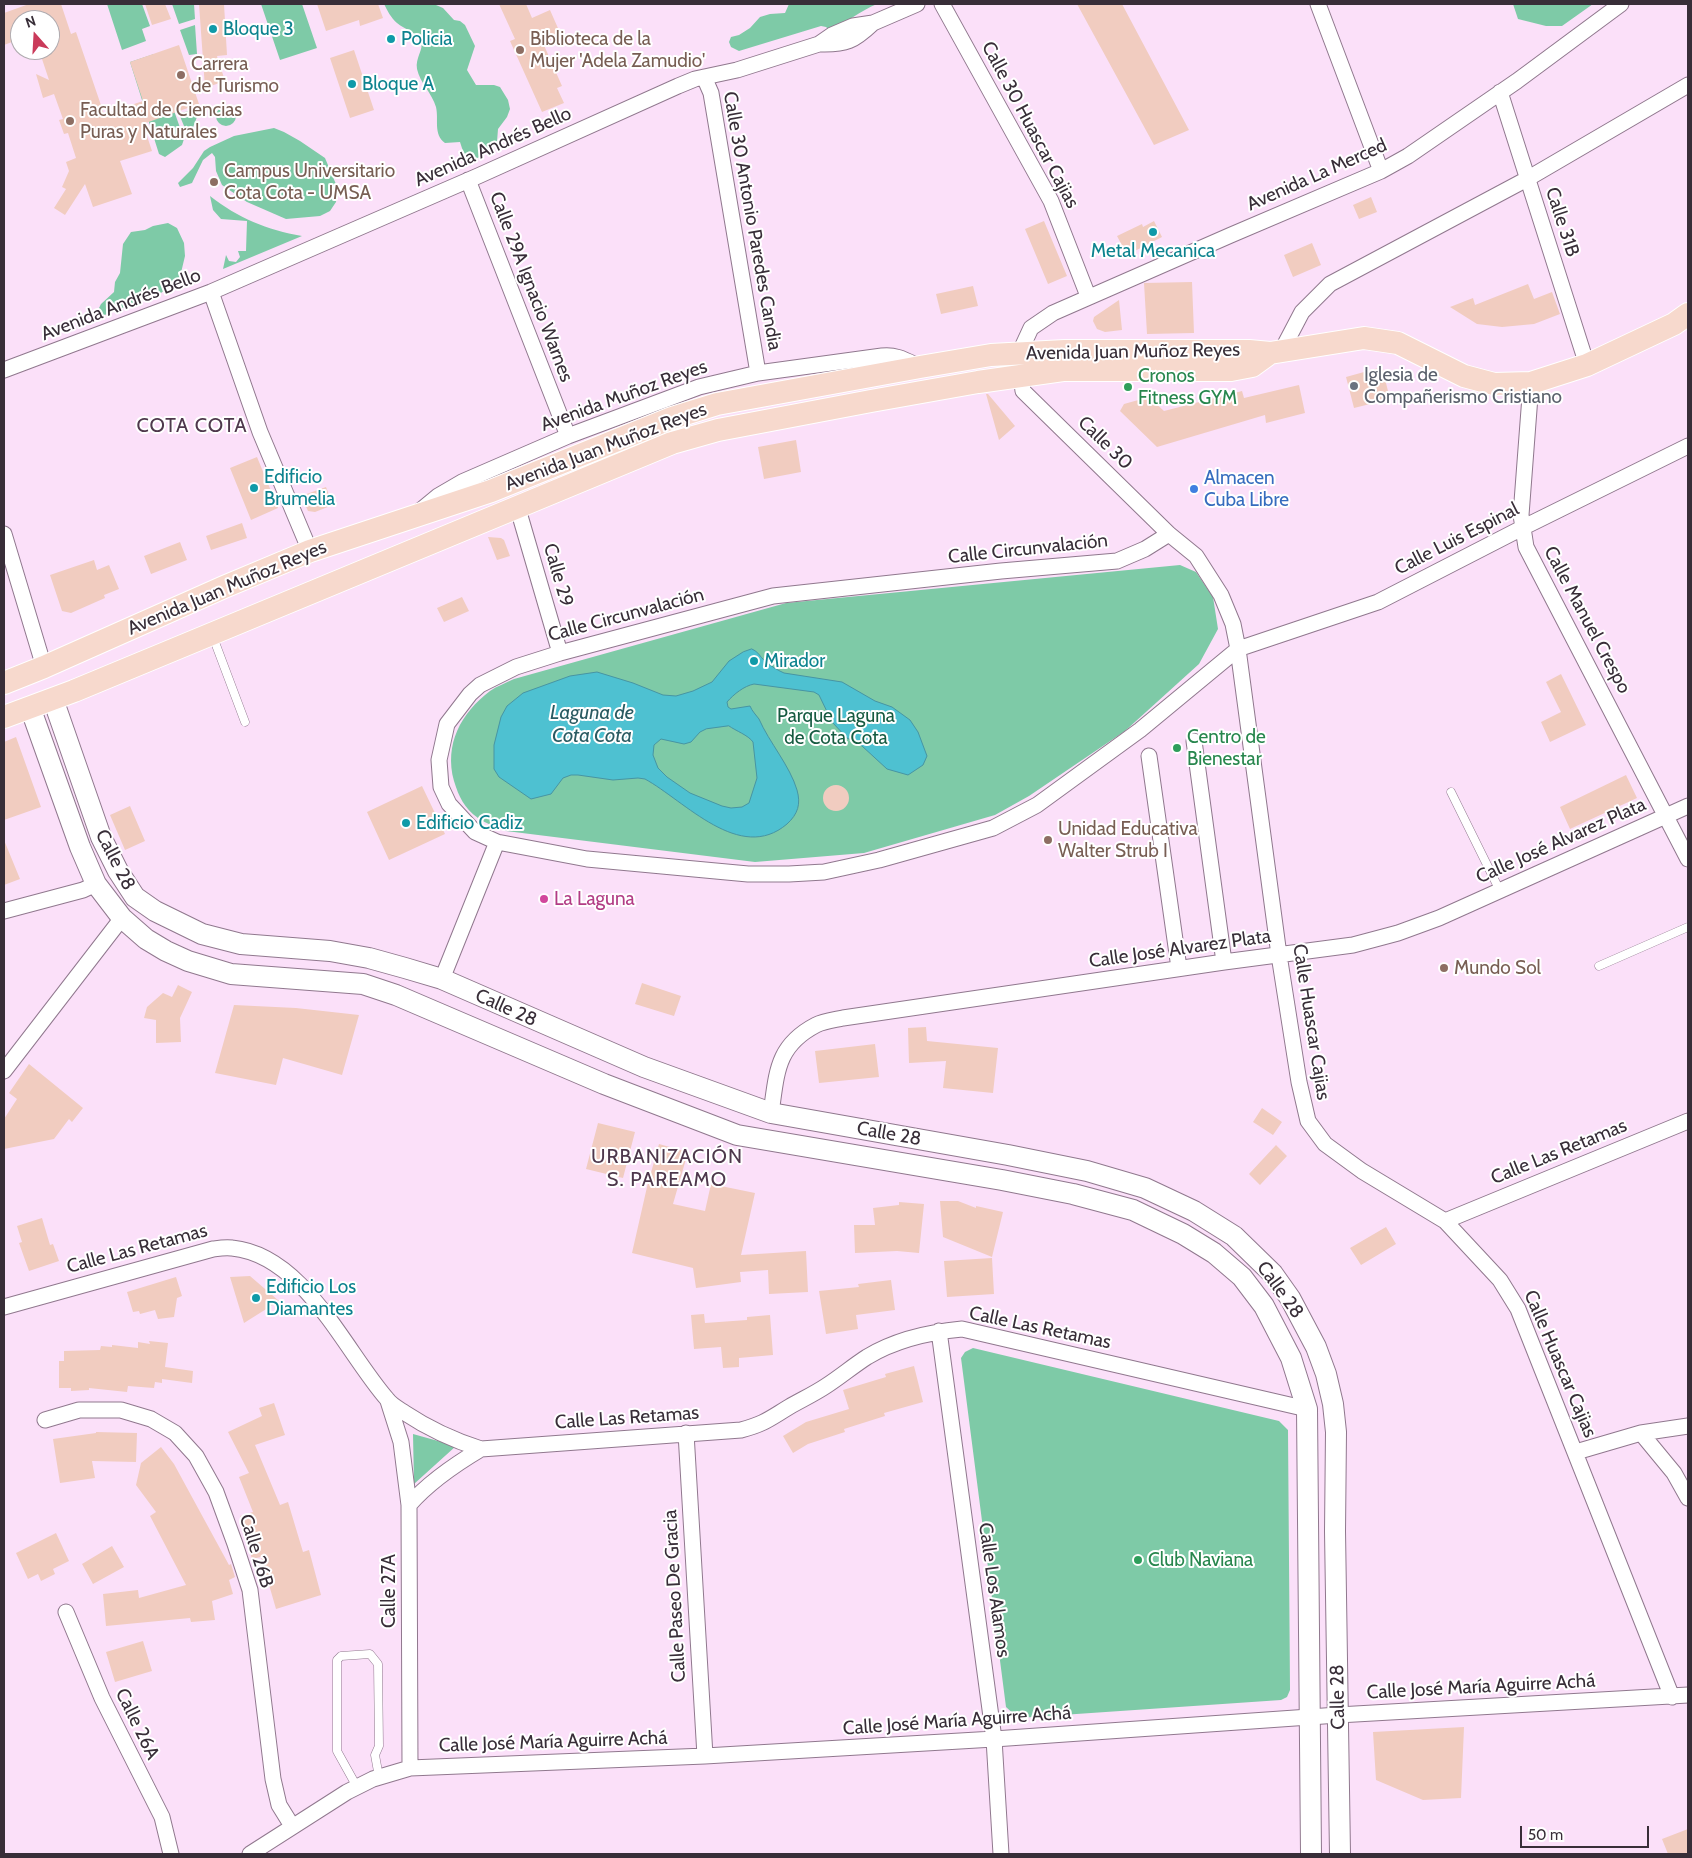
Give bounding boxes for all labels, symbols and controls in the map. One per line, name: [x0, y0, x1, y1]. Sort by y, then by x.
north arrow: [10, 10, 60, 60]
text: N: [23, 12, 38, 32]
place label: Bloque 3: [223, 18, 294, 40]
marker: Bloque 3: [207, 23, 219, 35]
place label: Policia: [401, 28, 452, 50]
place label: Biblioteca de la Mujer 'Adela Zamudio': [530, 28, 705, 72]
marker: Policia: [385, 33, 397, 45]
street label: Calle 30 Huascar Cajias: [976, 38, 1084, 212]
marker: Biblioteca de la Mujer 'Adela Zamudio': [514, 44, 526, 56]
place label: Carrera de Turismo: [191, 53, 279, 97]
marker: Carrera de Turismo: [175, 69, 187, 81]
place label: Bloque A: [362, 73, 434, 95]
marker: Bloque A: [346, 78, 358, 90]
street label: Calle 30 Antonio Paredes Candia: [718, 90, 786, 352]
place label: Facultad de Ciencias Puras y Naturales: [80, 99, 242, 143]
street label: Avenida Andrés Bello: [411, 102, 575, 192]
marker: Facultad de Ciencias Puras y Naturales: [64, 115, 76, 127]
street label: Avenida La Merced: [1243, 134, 1391, 216]
place label: Campus Universitario Cota Cota - UMSA: [224, 160, 395, 204]
marker: Campus Universitario Cota Cota - UMSA: [208, 176, 220, 188]
street label: Calle 31B: [1540, 184, 1584, 260]
street label: Calle 29A Ignacio Warnes: [484, 189, 578, 385]
marker: Metal Mecanica: [1147, 226, 1159, 238]
place label: Metal Mecanica: [1091, 240, 1215, 262]
street label: Avenida Andrés Bello: [38, 264, 204, 346]
street label: Avenida Juan Muñoz Reyes: [1026, 339, 1240, 365]
street label: Avenida Muñoz Reyes: [538, 355, 710, 437]
place label: Iglesia de Compañerismo Cristiano: [1364, 364, 1562, 408]
place label: Cronos Fitness GYM: [1138, 365, 1237, 409]
marker: Iglesia de Compañerismo Cristiano: [1348, 380, 1360, 392]
marker: Cronos Fitness GYM: [1122, 381, 1134, 393]
street label: Avenida Juan Muñoz Reyes: [502, 398, 710, 496]
street label: Calle 30: [1073, 411, 1137, 475]
district label: COTA COTA: [135, 414, 249, 438]
place label: Edificio Brumelia: [264, 466, 335, 510]
place label: Almacen Cuba Libre: [1204, 467, 1289, 511]
marker: Edificio Brumelia: [248, 482, 260, 494]
marker: Almacen Cuba Libre: [1188, 483, 1200, 495]
street label: Calle Luis Espinal: [1391, 498, 1523, 580]
street label: Calle Circunvalación: [947, 529, 1109, 569]
street label: Avenida Juan Muñoz Reyes: [124, 536, 330, 640]
street label: Calle 29: [538, 541, 578, 609]
street label: Calle Manuel Crespo: [1539, 543, 1635, 697]
street label: Calle Circunvalación: [546, 583, 706, 647]
place label: Mirador: [764, 650, 825, 672]
marker: Mirador: [748, 655, 760, 667]
water label: Laguna de Cota Cota: [550, 701, 634, 748]
park label: Parque Laguna de Cota Cota: [777, 705, 895, 749]
place label: Centro de Bienestar: [1187, 726, 1266, 770]
marker: Centro de Bienestar: [1171, 742, 1183, 754]
street label: Calle José Alvarez Plata: [1473, 793, 1649, 889]
place label: Edificio Cadiz: [416, 812, 523, 834]
marker: Edificio Cadiz: [400, 817, 412, 829]
place label: Unidad Educativa Walter Strub I: [1058, 818, 1198, 862]
street label: Calle 28: [90, 826, 140, 894]
marker: Unidad Educativa Walter Strub I: [1042, 834, 1054, 846]
place label: La Laguna: [554, 888, 635, 910]
marker: La Laguna: [538, 893, 550, 905]
street label: Calle José Alvarez Plata: [1088, 925, 1272, 973]
street label: Calle Huascar Cajias: [1287, 942, 1335, 1102]
place label: Mundo Sol: [1454, 957, 1541, 979]
marker: Mundo Sol: [1438, 962, 1450, 974]
street label: Calle 28: [472, 984, 540, 1032]
street label: Calle Las Retamas: [1488, 1114, 1630, 1190]
street label: Calle 28: [855, 1117, 923, 1151]
district label: URBANIZACIÓN S. PAREAMO: [590, 1145, 744, 1192]
street label: Calle Las Retamas: [64, 1219, 210, 1279]
street label: Calle 28: [1252, 1257, 1308, 1323]
place label: Edificio Los Diamantes: [266, 1276, 356, 1320]
street label: Calle Huascar Cajias: [1519, 1287, 1601, 1441]
marker: Edificio Los Diamantes: [250, 1292, 262, 1304]
street label: Calle Las Retamas: [967, 1302, 1113, 1354]
street label: Calle Las Retamas: [554, 1402, 700, 1434]
street label: Calle Paseo De Gracia: [659, 1509, 691, 1683]
street label: Calle 26B: [234, 1511, 278, 1591]
street label: Calle Los Alamos: [973, 1521, 1015, 1659]
place label: Club Naviana: [1148, 1549, 1253, 1571]
street label: Calle 27A: [378, 1554, 400, 1628]
marker: Club Naviana: [1132, 1554, 1144, 1566]
street label: Calle 28: [1326, 1664, 1350, 1730]
street label: Calle José María Aguirre Achá: [1366, 1670, 1596, 1704]
street label: Calle 26A: [110, 1685, 164, 1763]
street label: Calle José María Aguirre Achá: [842, 1702, 1072, 1740]
street label: Calle José María Aguirre Achá: [438, 1727, 668, 1757]
scale bar: [1522, 1816, 1651, 1848]
text: 50 m: [1528, 1826, 1563, 1844]

